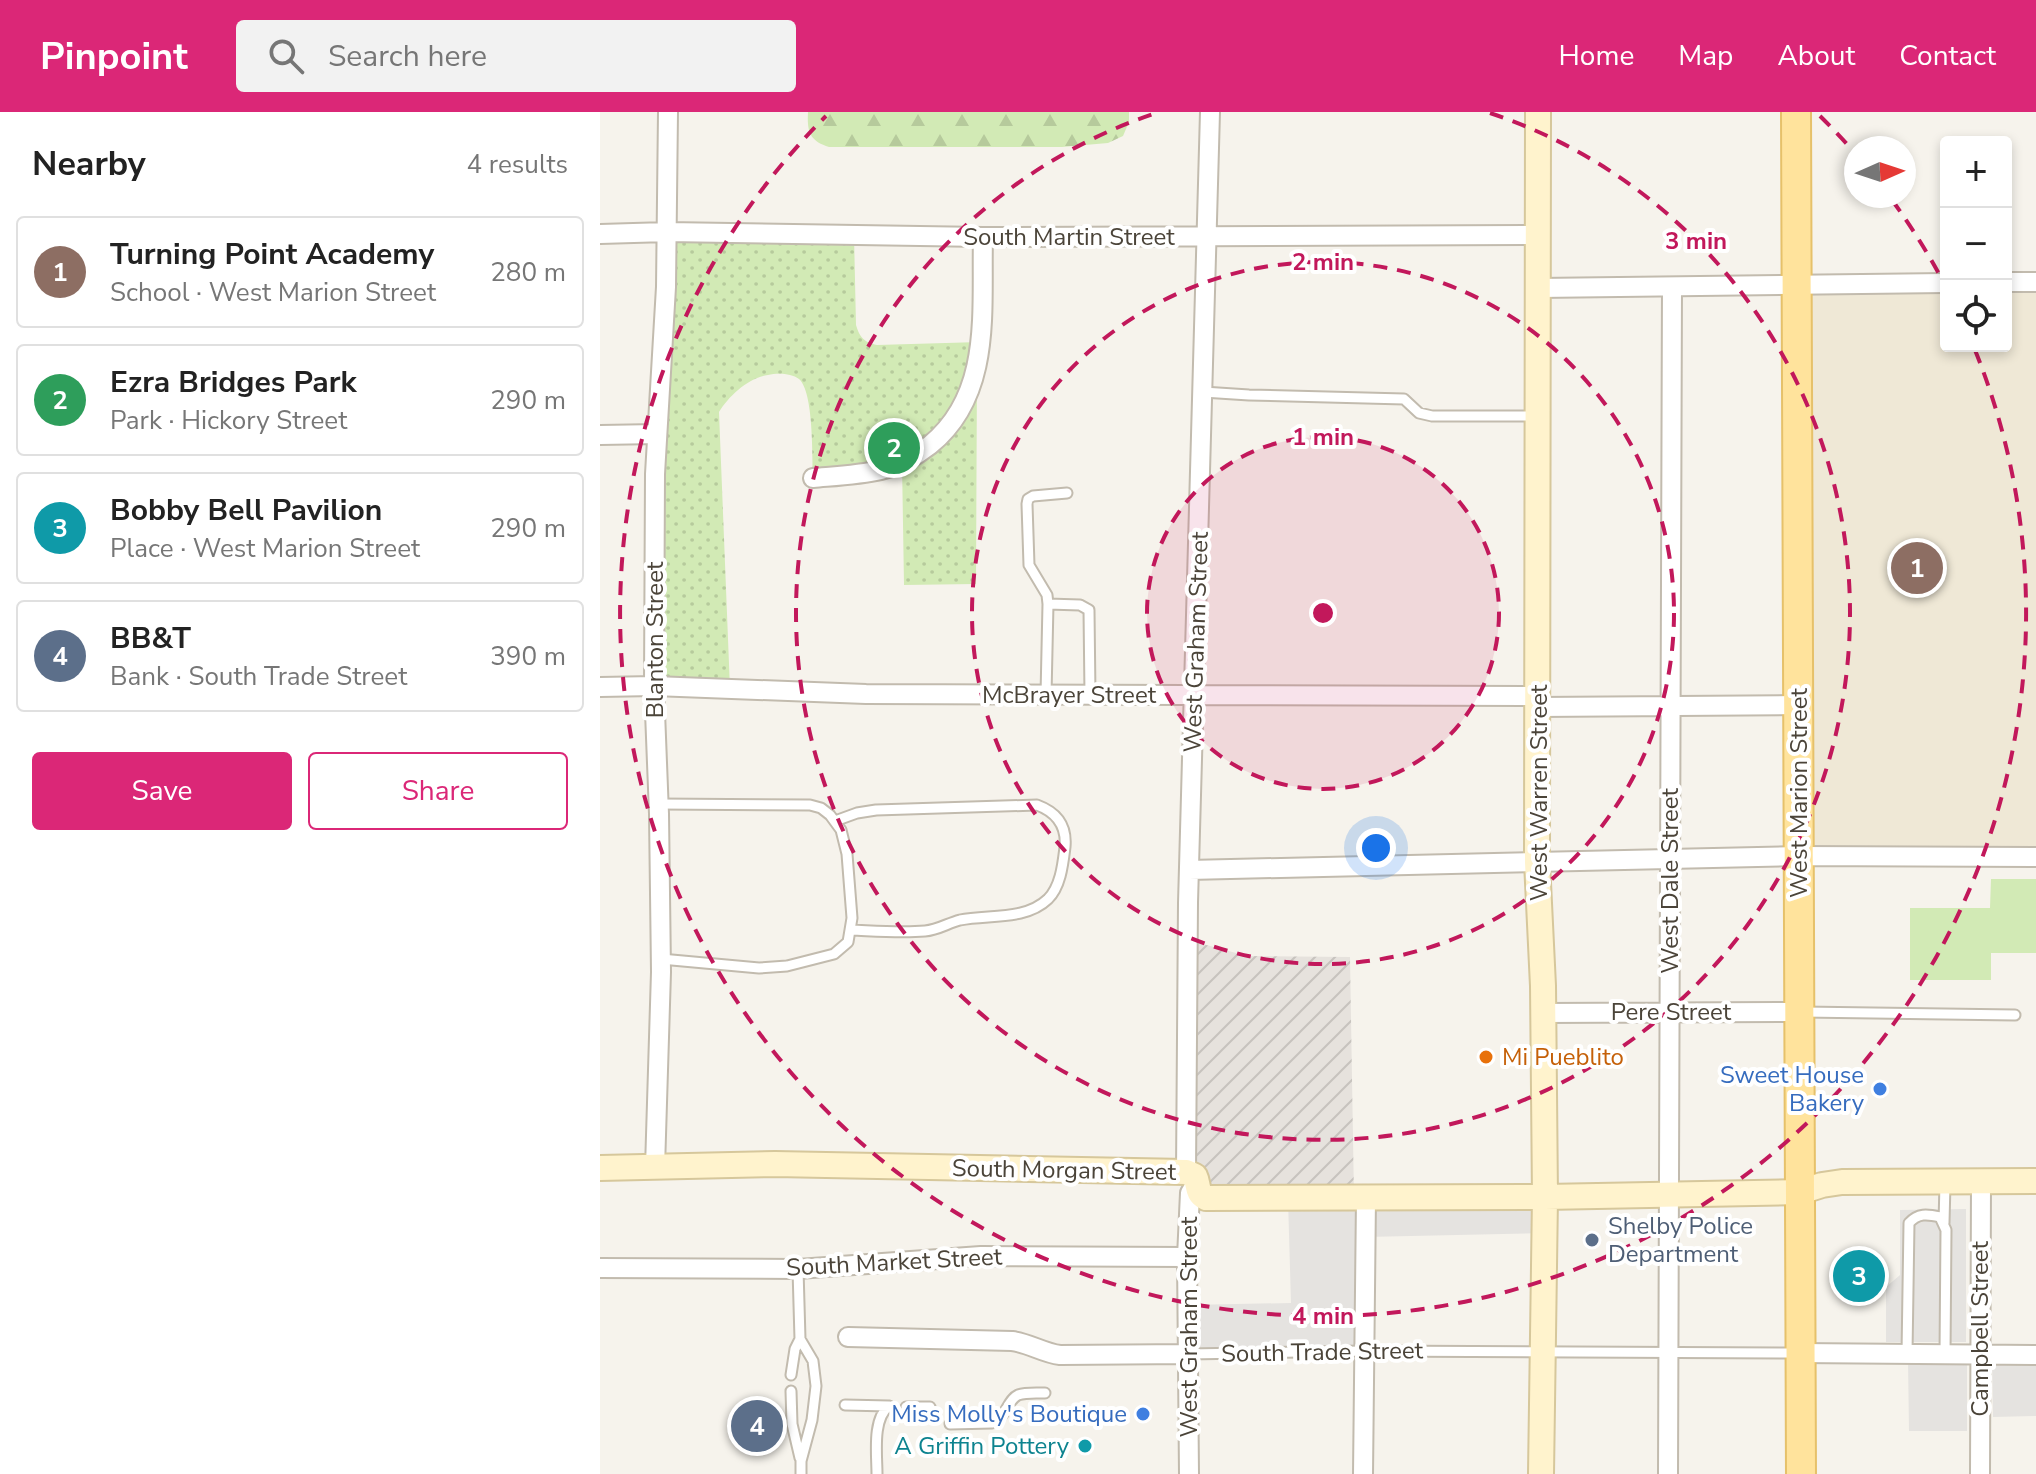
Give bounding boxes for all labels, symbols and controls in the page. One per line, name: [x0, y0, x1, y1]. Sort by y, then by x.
search box: [236, 20, 796, 92]
text: Pinpoint: [40, 31, 188, 82]
icon: search: [264, 34, 308, 78]
text: Search here: [328, 36, 487, 77]
text: Home: [1559, 37, 1634, 75]
text: Map: [1678, 37, 1733, 75]
text: About: [1777, 37, 1855, 75]
text: Contact: [1899, 37, 1996, 75]
north arrow: [1844, 136, 1916, 208]
map controls: [1940, 136, 2012, 352]
button: +: [1940, 136, 2012, 208]
text: Nearby: [32, 141, 146, 187]
text: 4 results: [467, 147, 568, 182]
button: −: [1940, 208, 2012, 280]
street label: South Martin Street: [963, 221, 1175, 253]
text: 3 min: [1665, 225, 1727, 257]
text: Turning Point Academy: [110, 234, 434, 275]
text: 2 min: [1292, 246, 1354, 278]
text: 1: [52, 255, 68, 290]
text: 280 m: [490, 255, 566, 290]
text: School · West Marion Street: [110, 275, 436, 310]
button: locate: [1940, 280, 2012, 352]
text: Ezra Bridges Park: [110, 362, 357, 403]
text: 2: [52, 383, 68, 418]
text: 290 m: [490, 383, 566, 418]
text: Park · Hickory Street: [110, 403, 347, 438]
pin: 2: [868, 418, 920, 478]
text: 1 min: [1292, 421, 1354, 453]
text: Bobby Bell Pavilion: [110, 490, 382, 531]
text: 3: [52, 511, 68, 546]
text: 290 m: [490, 511, 566, 546]
street label: West Graham Street: [1176, 530, 1216, 753]
text: Place · West Marion Street: [110, 531, 420, 566]
pin: 1: [1891, 538, 1943, 598]
street label: Blanton Street: [639, 561, 671, 718]
centre of rings: [1309, 599, 1337, 627]
text: BB&T: [110, 618, 191, 659]
text: 4: [52, 639, 68, 674]
text: 390 m: [490, 639, 566, 674]
text: Bank · South Trade Street: [110, 659, 407, 694]
street label: McBrayer Street: [982, 679, 1157, 711]
street label: West Warren Street: [1523, 684, 1555, 901]
street label: West Marion Street: [1783, 688, 1815, 898]
button: Save: [32, 752, 292, 830]
button: Share: [308, 752, 568, 830]
street label: West Dale Street: [1654, 788, 1686, 974]
your location: [1356, 828, 1396, 868]
street label: Pere Street: [1611, 996, 1732, 1028]
place label: Mi Pueblito: [1502, 1041, 1624, 1073]
marker: Mi Pueblito: [1477, 1048, 1495, 1066]
place label: Sweet House Bakery: [1720, 1059, 1865, 1119]
marker: Sweet House Bakery: [1871, 1080, 1889, 1098]
street label: South Morgan Street: [952, 1152, 1177, 1188]
place label: Shelby Police Department: [1608, 1210, 1753, 1270]
street label: West Graham Street: [1173, 1216, 1205, 1437]
marker: Shelby Police Department: [1583, 1231, 1601, 1249]
street label: South Market Street: [785, 1240, 1003, 1284]
street label: Campbell Street: [1964, 1241, 1996, 1417]
pin: 3: [1833, 1246, 1885, 1306]
text: 4 min: [1292, 1300, 1354, 1332]
street label: South Trade Street: [1221, 1334, 1424, 1370]
pin: 4: [731, 1396, 783, 1456]
place label: Miss Molly's Boutique: [891, 1398, 1127, 1430]
marker: Miss Molly's Boutique: [1134, 1405, 1152, 1423]
place label: A Griffin Pottery: [894, 1430, 1070, 1462]
marker: A Griffin Pottery: [1076, 1437, 1094, 1455]

